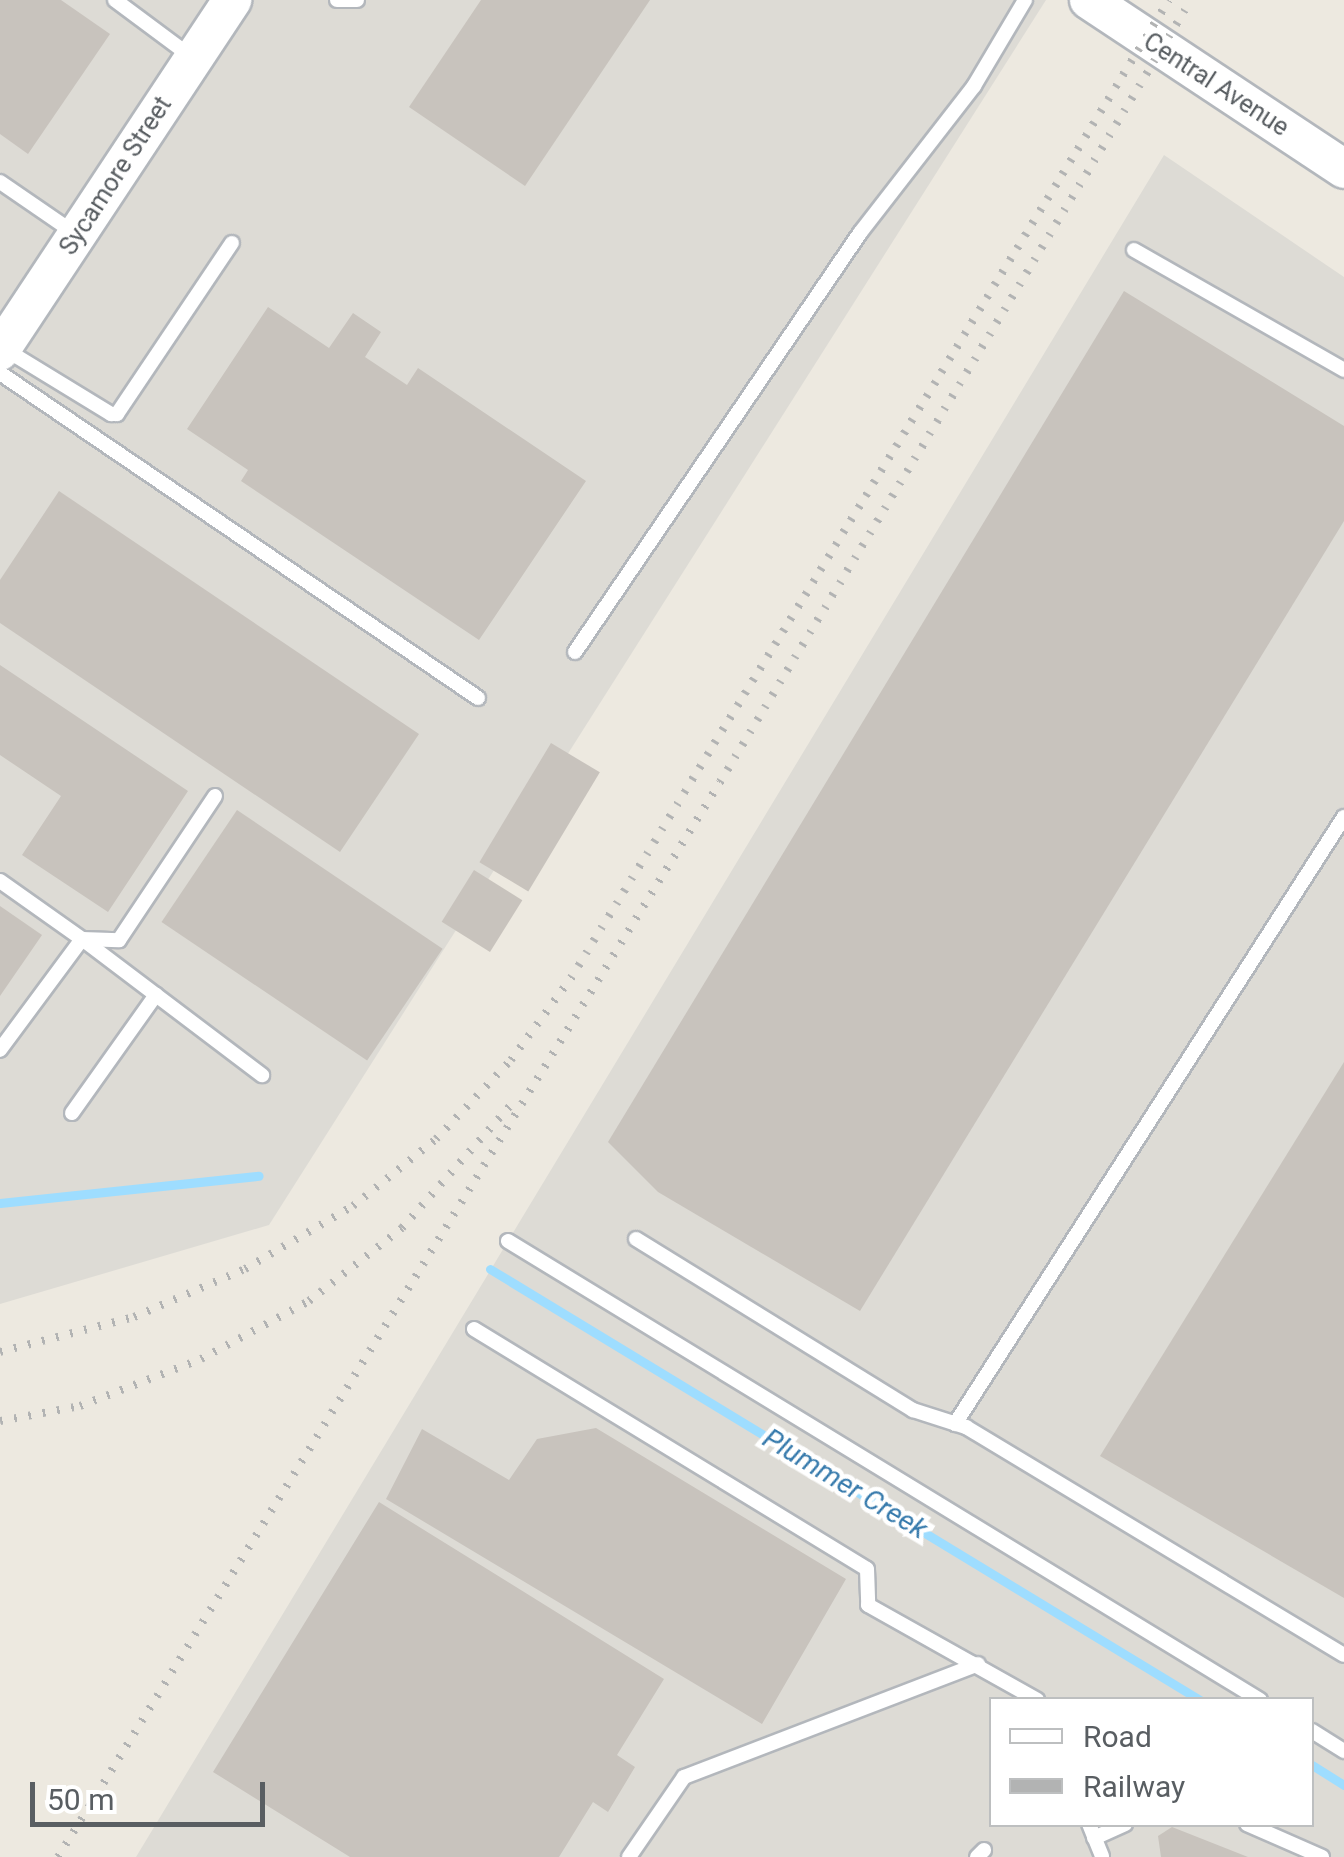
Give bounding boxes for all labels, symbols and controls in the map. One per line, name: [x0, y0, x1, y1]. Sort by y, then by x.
street label: Central Avenue: [1138, 27, 1294, 143]
street label: Sycamore Street: [54, 91, 178, 261]
water label: Plummer Creek: [757, 1422, 933, 1546]
legend: [989, 1697, 1314, 1827]
text: Road: [1083, 1719, 1152, 1754]
scale bar: [35, 1762, 270, 1824]
text: Railway: [1083, 1769, 1185, 1804]
text: 50 m: [47, 1782, 114, 1817]

